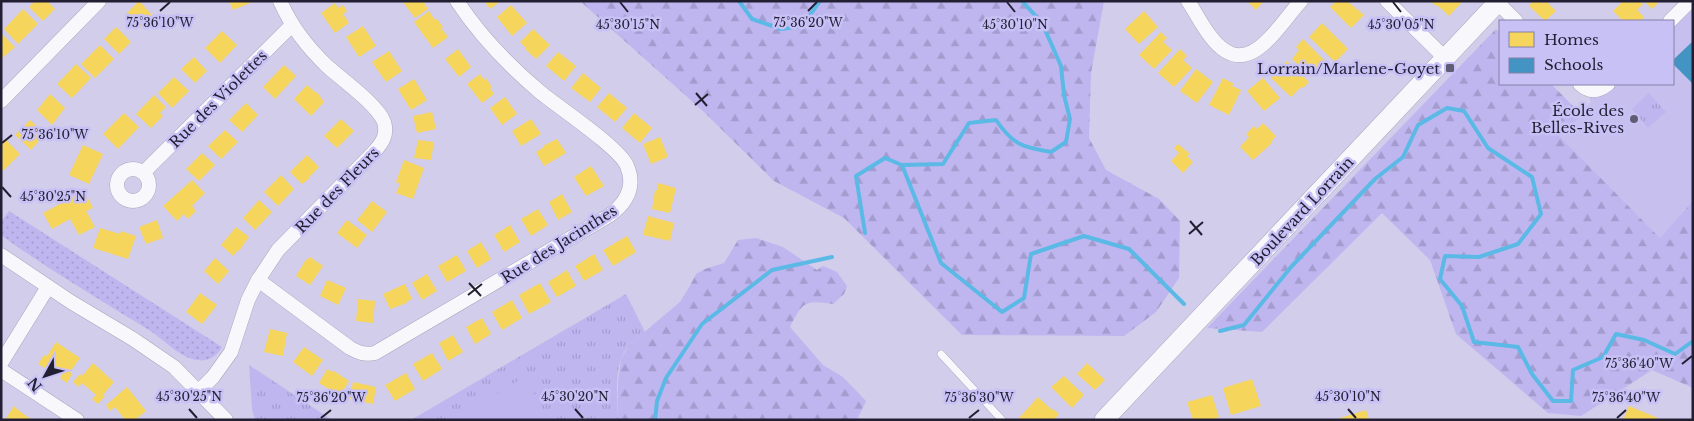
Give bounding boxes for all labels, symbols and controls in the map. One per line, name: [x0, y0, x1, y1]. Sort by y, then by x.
text: 75°36'10"W: [127, 15, 194, 30]
text: 75°36'20"W: [774, 15, 843, 30]
text: 45°30'15"N: [596, 17, 660, 32]
text: 45°30'10"N: [982, 17, 1048, 32]
text: 45°30'05"N: [1367, 17, 1435, 32]
legend: [1499, 20, 1674, 85]
text: Homes: [1544, 30, 1599, 49]
street label: Rue des Violettes: [165, 46, 271, 152]
text: Schools: [1544, 55, 1604, 74]
place label: Lorrain/Marlene-Goyet: [1257, 59, 1440, 78]
marker: Lorrain/Marlene-Goyet: [1444, 62, 1456, 74]
place label: École des Belles-Rives: [1531, 101, 1624, 137]
marker: École des Belles-Rives: [1628, 113, 1640, 125]
text: 75°36'10"W: [22, 127, 89, 142]
street label: Rue des Fleurs: [291, 143, 383, 237]
street label: Boulevard Lorrain: [1247, 153, 1357, 269]
text: 45°30'25"N: [20, 189, 86, 204]
street label: Rue des Jacinthes: [497, 201, 621, 287]
north arrow: [20, 351, 70, 401]
text: 75°36'40"W: [1605, 356, 1674, 371]
text: N: [24, 374, 46, 395]
text: 45°30'25"N: [156, 389, 222, 404]
text: 45°30'20"N: [541, 389, 609, 404]
text: 45°30'10"N: [1315, 389, 1381, 404]
text: 75°36'20"W: [297, 390, 366, 405]
text: 75°36'30"W: [945, 390, 1014, 405]
text: 75°36'40"W: [1592, 390, 1661, 405]

